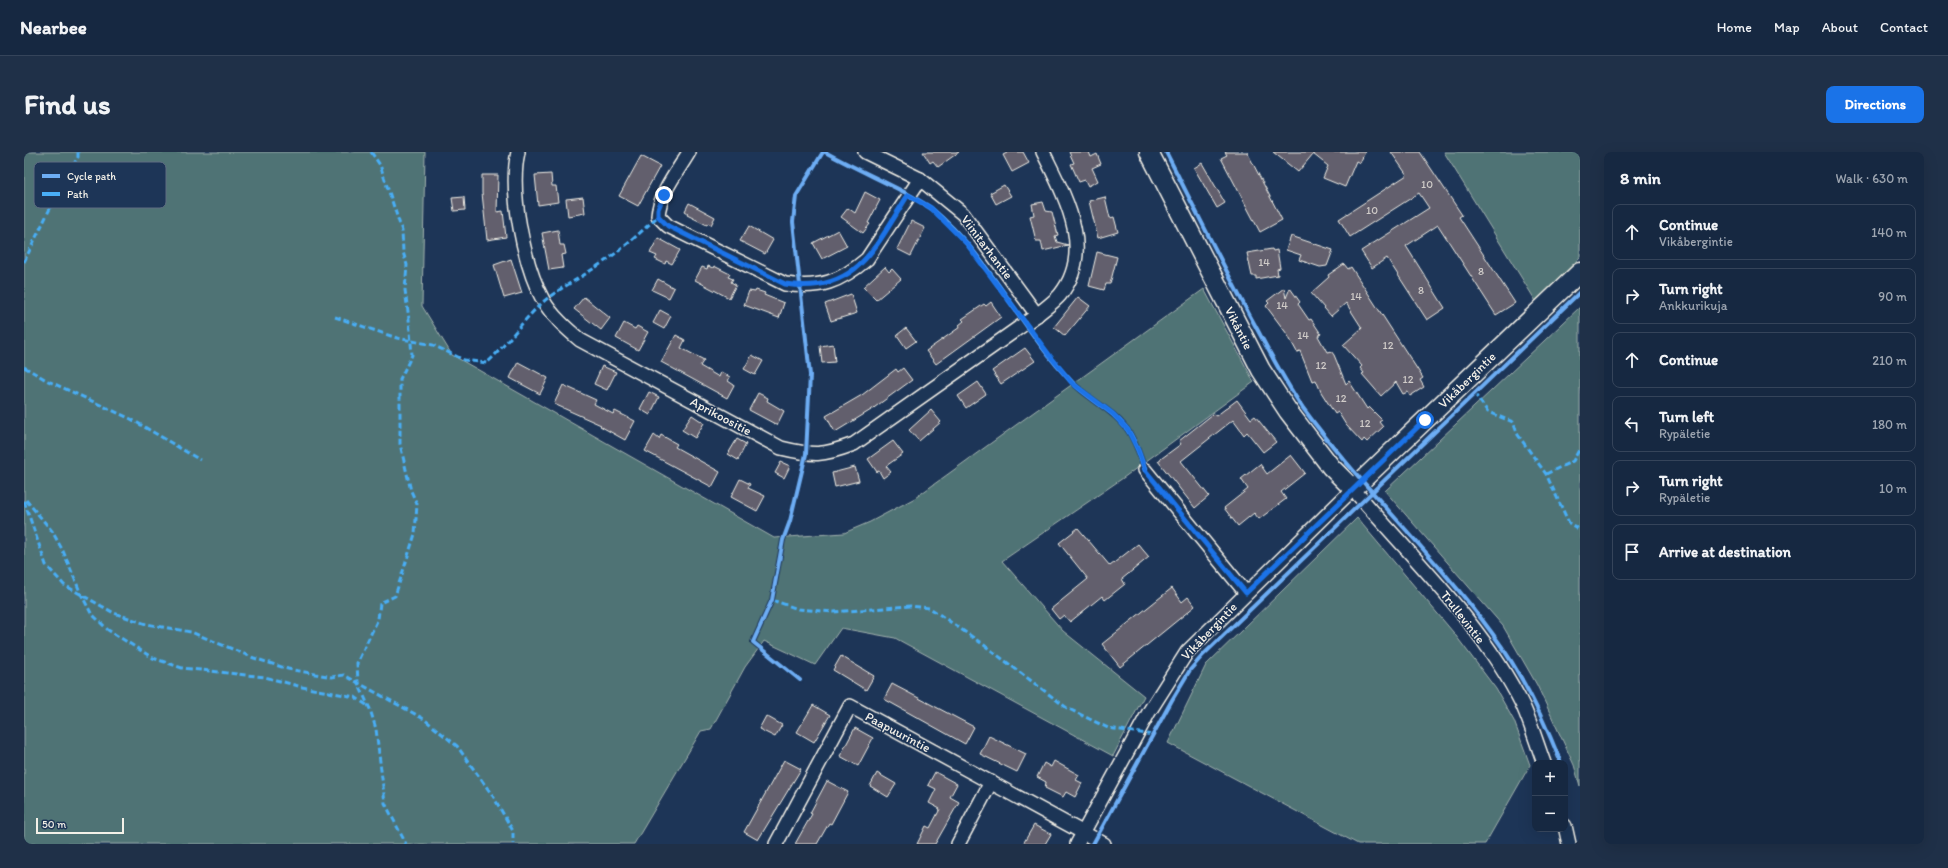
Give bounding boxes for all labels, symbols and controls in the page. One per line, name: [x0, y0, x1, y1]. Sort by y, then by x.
text: Nearbee: [20, 16, 87, 39]
text: Home: [1717, 19, 1752, 36]
text: Map: [1774, 19, 1800, 36]
text: About: [1822, 19, 1858, 36]
text: Contact: [1880, 19, 1928, 36]
button: Directions: [1826, 86, 1924, 123]
text: Find us: [24, 87, 111, 121]
legend: [34, 162, 166, 208]
text: 8 min: [1620, 168, 1661, 188]
text: Cycle path: [67, 170, 116, 183]
text: Walk · 630 m: [1835, 171, 1908, 186]
house number: 10: [1421, 178, 1433, 191]
route end: [655, 186, 673, 204]
text: Path: [67, 188, 89, 201]
house number: 10: [1366, 204, 1378, 217]
street label: Viinitarhantie: [958, 212, 1016, 282]
text: Continue: [1659, 216, 1718, 234]
icon: ahead: [1621, 221, 1643, 243]
text: 140 m: [1871, 225, 1907, 240]
text: Vikåbergintie: [1659, 234, 1733, 249]
house number: 14: [1258, 256, 1270, 269]
house number: 8: [1478, 265, 1484, 278]
text: Turn right: [1659, 280, 1723, 298]
house number: 8: [1418, 284, 1424, 297]
icon: right: [1621, 285, 1643, 307]
text: 90 m: [1878, 289, 1907, 304]
house number: 14: [1350, 290, 1362, 303]
text: Ankkurikuja: [1659, 298, 1728, 313]
house number: 14: [1276, 299, 1288, 312]
street label: Vikåntie: [1222, 304, 1256, 352]
house number: 14: [1297, 329, 1309, 342]
house number: 12: [1383, 339, 1394, 352]
street label: Vikåbergintie: [1435, 349, 1499, 411]
icon: ahead: [1621, 349, 1643, 371]
text: Continue: [1659, 351, 1718, 369]
text: 210 m: [1872, 353, 1907, 368]
house number: 12: [1316, 359, 1327, 372]
house number: 12: [1403, 373, 1414, 386]
house number: 12: [1336, 392, 1347, 405]
street label: Aprikoositie: [688, 394, 754, 438]
text: Turn left: [1659, 408, 1714, 426]
route start: [1416, 411, 1434, 429]
icon: left: [1621, 413, 1643, 435]
house number: 12: [1360, 417, 1371, 430]
text: 180 m: [1872, 417, 1907, 432]
text: Rypäletie: [1659, 426, 1710, 441]
text: Turn right: [1659, 472, 1723, 490]
icon: right: [1621, 477, 1643, 499]
text: 10 m: [1879, 481, 1907, 496]
text: Rypäletie: [1659, 490, 1710, 505]
icon: arrive: [1621, 541, 1643, 563]
text: Arrive at destination: [1659, 543, 1791, 561]
street label: Trullevintie: [1438, 588, 1488, 646]
street label: Vikåbergintie: [1178, 599, 1240, 663]
street label: Paapuurintie: [863, 709, 933, 755]
map controls: [1532, 760, 1568, 832]
button: +: [1532, 760, 1568, 796]
button: −: [1532, 796, 1568, 832]
scale bar: [36, 816, 124, 835]
text: 50 m: [42, 818, 66, 831]

